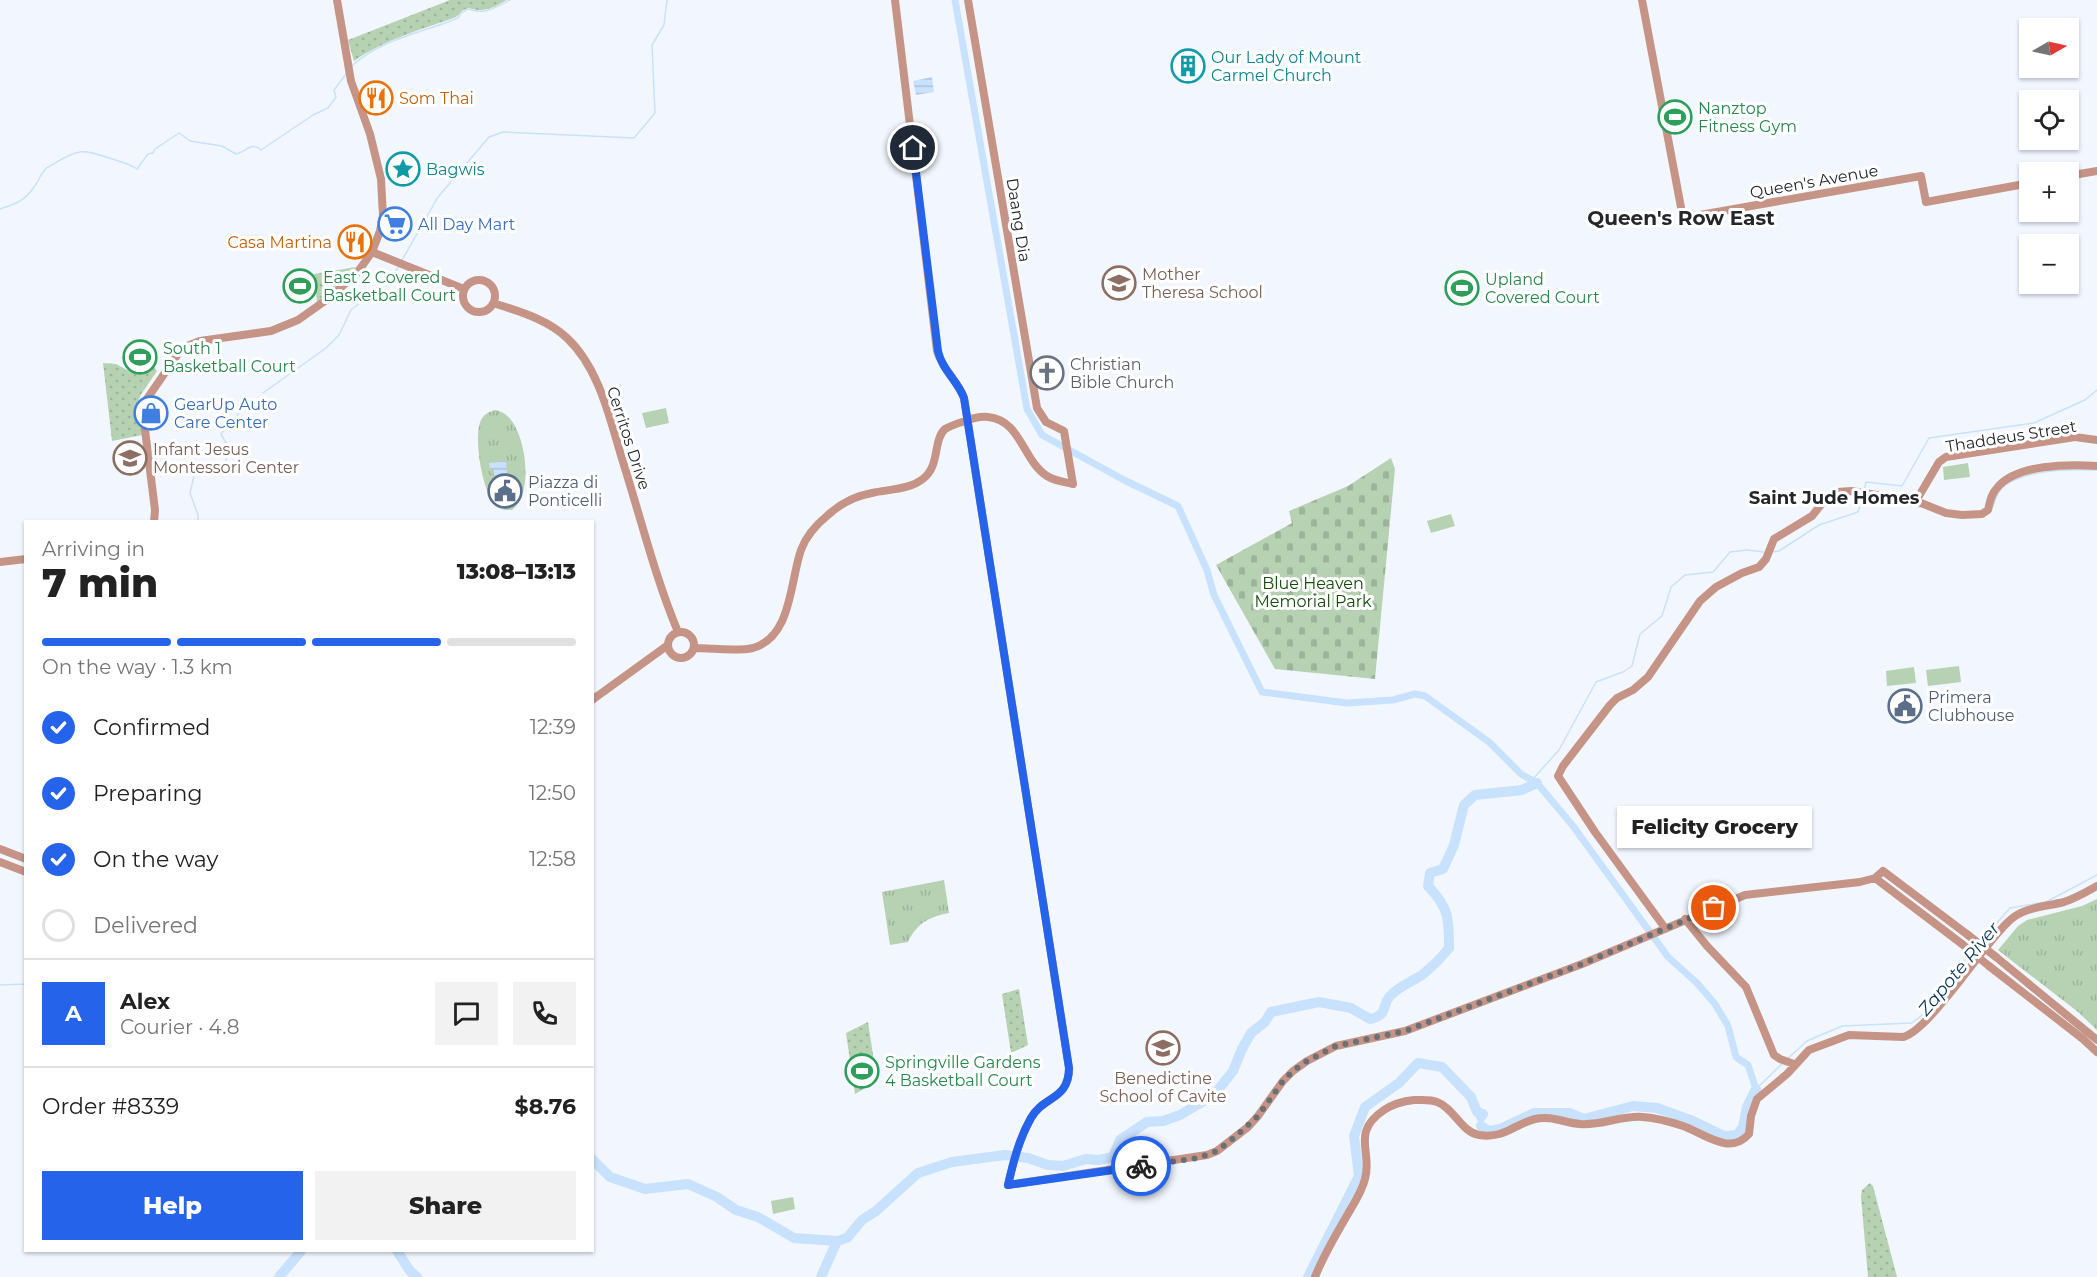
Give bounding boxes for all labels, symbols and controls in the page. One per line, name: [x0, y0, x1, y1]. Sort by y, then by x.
north arrow: [2019, 18, 2079, 78]
map controls: [2019, 18, 2079, 294]
building icon: Our Lady of Mount Carmel Church: [1170, 48, 1206, 84]
place label: Our Lady of Mount Carmel Church: [1211, 48, 1362, 85]
restaurant icon: Som Thai: [358, 80, 394, 116]
place label: Som Thai: [399, 89, 474, 108]
button: locate: [2019, 90, 2079, 150]
sports icon: Nanztop Fitness Gym: [1657, 99, 1693, 135]
place label: Nanztop Fitness Gym: [1698, 99, 1797, 136]
pin: [887, 122, 938, 173]
icon: home: [896, 131, 929, 164]
place icon: Bagwis: [385, 151, 421, 187]
place label: Bagwis: [426, 160, 485, 179]
street label: Queen's Avenue: [1748, 161, 1880, 202]
button: +: [2019, 162, 2079, 222]
street label: Daang Dia: [1002, 177, 1035, 264]
supermarket icon: All Day Mart: [377, 206, 413, 242]
district label: Queen's Row East: [1587, 206, 1775, 230]
place label: All Day Mart: [418, 215, 516, 234]
restaurant icon: Casa Martina: [337, 224, 373, 260]
place label: Casa Martina: [227, 233, 332, 252]
button: −: [2019, 234, 2079, 294]
school or university icon: Mother Theresa School: [1101, 265, 1137, 301]
place label: Mother Theresa School: [1142, 265, 1263, 302]
sports icon: East 2 Covered Basketball Court: [282, 268, 318, 304]
place label: East 2 Covered Basketball Court: [323, 268, 456, 305]
sports icon: Upland Covered Court: [1444, 270, 1480, 306]
place label: Upland Covered Court: [1485, 270, 1600, 307]
sports icon: South 1 Basketball Court: [122, 339, 158, 375]
place label: South 1 Basketball Court: [163, 339, 296, 376]
church icon: Christian Bible Church: [1029, 355, 1065, 391]
place label: Christian Bible Church: [1070, 355, 1174, 392]
street label: Cerritos Drive: [603, 384, 654, 492]
shop icon: GearUp Auto Care Center: [133, 395, 169, 431]
place label: GearUp Auto Care Center: [174, 395, 277, 432]
street label: Thaddeus Street: [1944, 417, 2078, 456]
school or university icon: Infant Jesus Montessori Center: [112, 440, 148, 476]
place label: Infant Jesus Montessori Center: [153, 440, 299, 477]
public building icon: Piazza di Ponticelli: [487, 473, 523, 509]
place label: Piazza di Ponticelli: [528, 473, 602, 510]
district label: Saint Jude Homes: [1749, 487, 1920, 509]
text: Arriving in: [42, 537, 145, 561]
text: 13:08–13:13: [457, 558, 576, 585]
text: 7 min: [42, 559, 158, 607]
park label: Blue Heaven Memorial Park: [1254, 574, 1372, 611]
text: On the way · 1.3 km: [42, 655, 233, 679]
public building icon: Primera Clubhouse: [1887, 688, 1923, 724]
place label: Primera Clubhouse: [1928, 688, 2014, 725]
icon: check: [42, 711, 75, 744]
text: Confirmed: [93, 714, 210, 741]
text: 12:39: [530, 715, 576, 739]
icon: check: [42, 777, 75, 810]
text: Preparing: [93, 780, 202, 807]
text: 12:50: [529, 781, 576, 805]
callout: Felicity Grocery: [1616, 806, 1812, 848]
text: Felicity Grocery: [1631, 815, 1798, 839]
icon: check: [42, 843, 75, 876]
text: On the way: [93, 846, 218, 873]
text: 12:58: [529, 847, 576, 871]
pin: [1688, 882, 1739, 933]
icon: bag: [1697, 891, 1730, 924]
text: Delivered: [93, 912, 198, 939]
water label: Zapote River: [1913, 917, 2005, 1021]
button: chat: [435, 982, 498, 1045]
button: phone: [513, 982, 576, 1045]
text: Alex: [120, 988, 170, 1015]
text: A: [65, 1000, 82, 1027]
text: Courier · 4.8: [120, 1015, 239, 1039]
school or university icon: Benedictine School of Cavite: [1145, 1030, 1181, 1066]
sports icon: Springville Gardens 4 Basketball Court: [844, 1053, 880, 1089]
place label: Springville Gardens 4 Basketball Court: [885, 1053, 1041, 1090]
place label: Benedictine School of Cavite: [1100, 1069, 1226, 1106]
text: Order #8339: [42, 1093, 179, 1120]
text: $8.76: [515, 1093, 576, 1120]
courier: [1111, 1136, 1171, 1196]
icon: bike: [1125, 1150, 1158, 1183]
button: Help: [42, 1171, 303, 1240]
button: Share: [315, 1171, 576, 1240]

